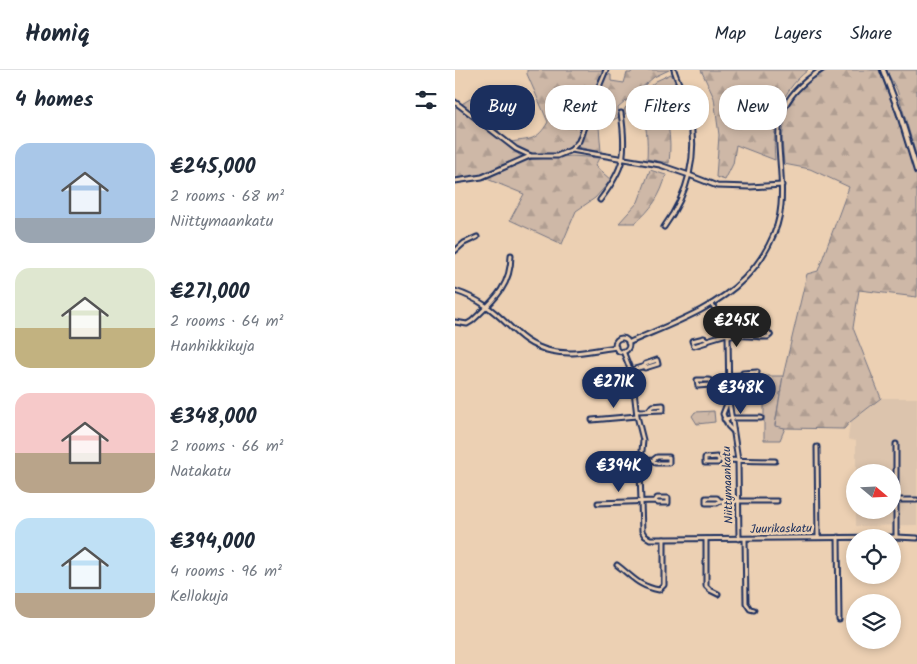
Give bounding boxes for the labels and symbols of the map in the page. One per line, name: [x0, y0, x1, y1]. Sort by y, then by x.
pin: €245K: [702, 306, 772, 348]
pin: €271K: [579, 366, 649, 409]
pin: €348K: [706, 372, 776, 415]
street label: Niittymaankatu: [717, 446, 739, 524]
pin: €394K: [584, 450, 654, 493]
north arrow: [846, 464, 901, 519]
street label: Juurikaskatu: [750, 519, 812, 539]

